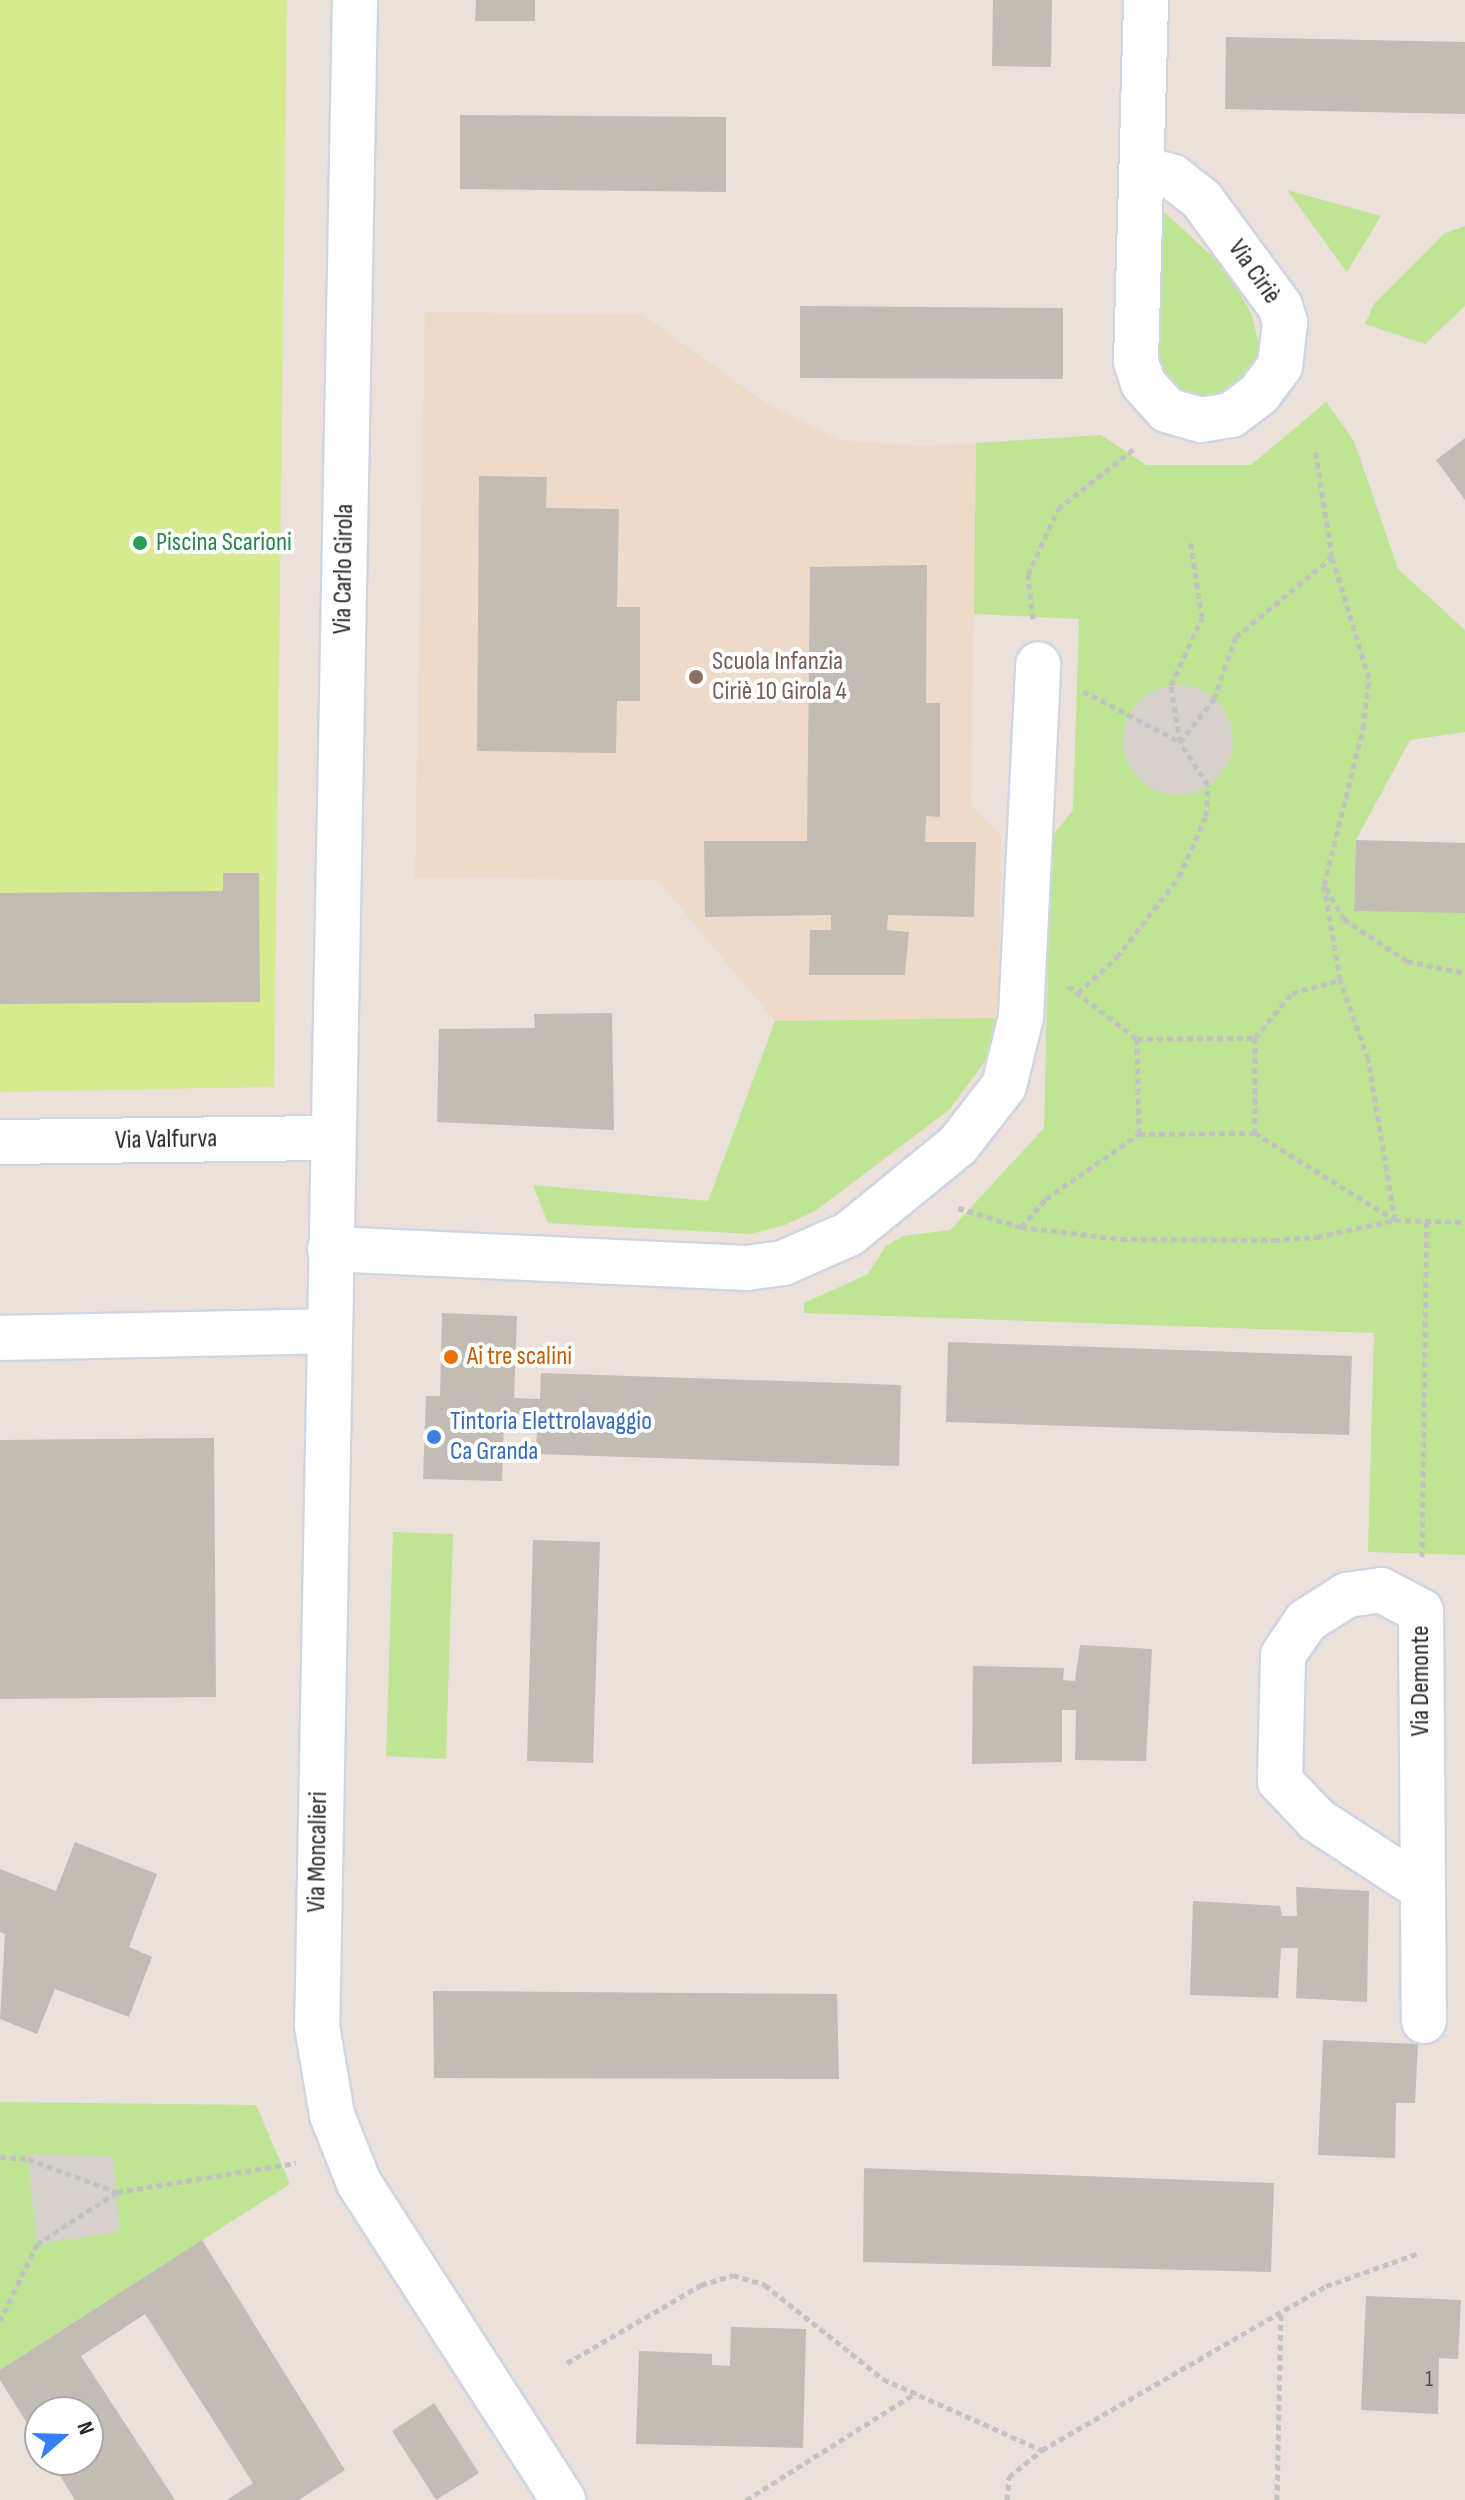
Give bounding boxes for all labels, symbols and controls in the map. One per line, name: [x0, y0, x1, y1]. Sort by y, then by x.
street label: Via Ciriè: [1221, 234, 1287, 310]
street label: Via Carlo Girola: [327, 503, 361, 635]
place label: Piscina Scarioni: [156, 527, 292, 559]
marker: Piscina Scarioni: [131, 534, 149, 552]
place label: Scuola Infanzia Ciriè 10 Girola 4: [712, 646, 847, 708]
marker: Scuola Infanzia Ciriè 10 Girola 4: [687, 668, 705, 686]
street label: Via Valfurva: [115, 1124, 217, 1156]
place label: Ai tre scalini: [467, 1341, 572, 1373]
marker: Ai tre scalini: [442, 1348, 460, 1366]
place label: Tintoria Elettrolavaggio Ca Granda: [450, 1406, 652, 1468]
marker: Tintoria Elettrolavaggio Ca Granda: [425, 1428, 443, 1446]
street label: Via Demonte: [1405, 1626, 1437, 1736]
street label: Via Moncalieri: [301, 1791, 335, 1913]
house number: 1: [1425, 2367, 1433, 2393]
north arrow: [24, 2396, 104, 2476]
text: N: [70, 2418, 100, 2438]

